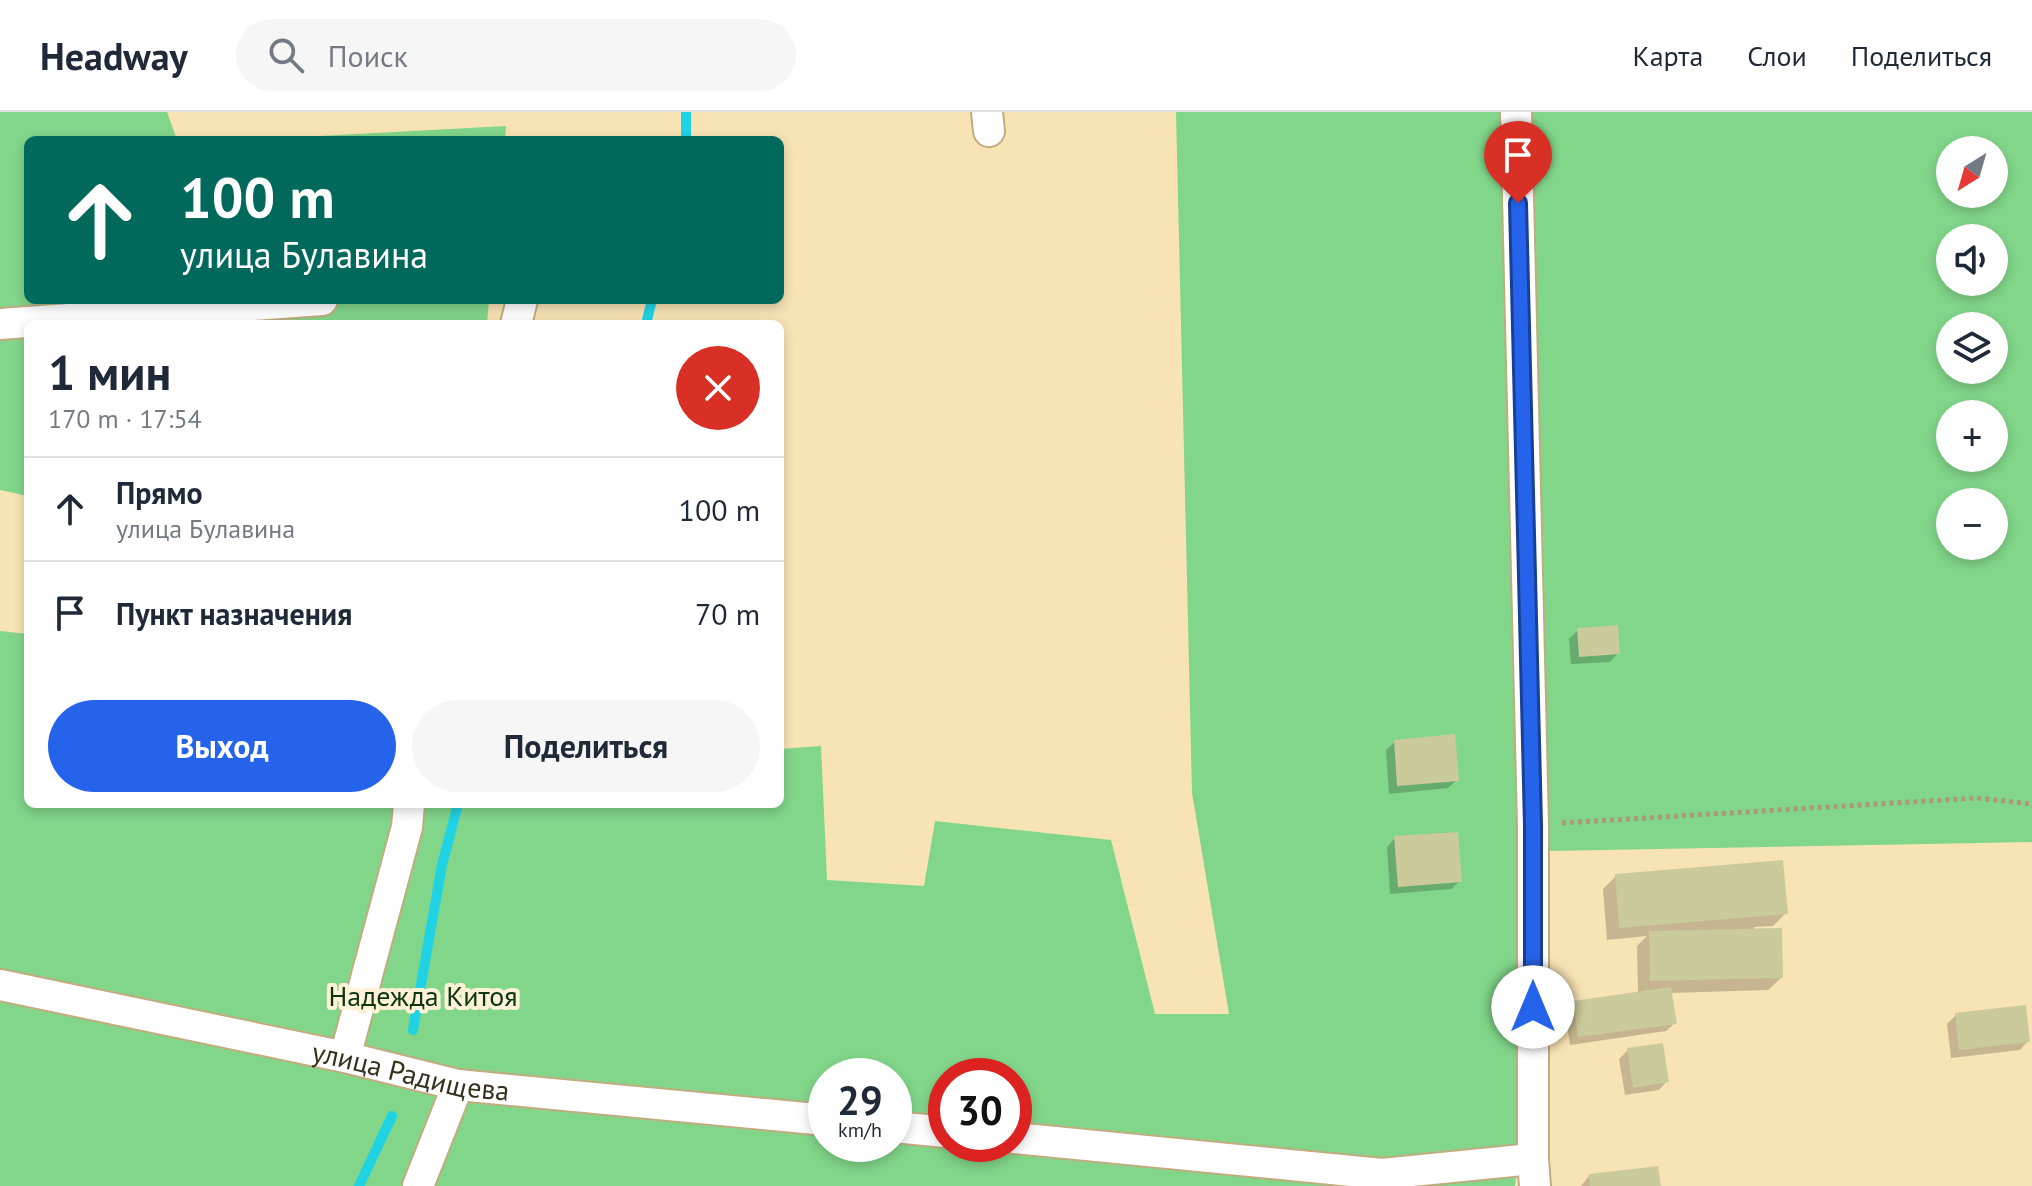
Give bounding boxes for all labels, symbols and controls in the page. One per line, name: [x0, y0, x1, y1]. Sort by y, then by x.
search box: [236, 19, 796, 91]
text: Headway: [40, 31, 188, 80]
icon: search: [264, 33, 308, 77]
text: Поиск: [328, 36, 408, 75]
text: Карта: [1633, 37, 1703, 74]
text: Слои: [1747, 37, 1807, 74]
text: Поделиться: [1851, 37, 1992, 74]
pin: [1484, 121, 1552, 203]
icon: arrive: [1496, 133, 1540, 177]
north arrow: [1936, 136, 2008, 208]
map controls: [1936, 136, 2008, 560]
text: 100 m: [180, 161, 335, 233]
icon: ahead: [48, 168, 152, 272]
button: sound: [1936, 224, 2008, 296]
text: улица Булавина: [180, 231, 428, 278]
button: layers: [1936, 312, 2008, 384]
text: 1 мин: [48, 341, 171, 403]
button: close: [676, 346, 760, 430]
button: +: [1936, 400, 2008, 472]
text: 170 m · 17:54: [48, 402, 202, 435]
text: Прямо: [116, 473, 203, 512]
icon: ahead: [48, 487, 92, 531]
button: −: [1936, 488, 2008, 560]
text: 100 m: [679, 490, 760, 529]
text: улица Булавина: [116, 512, 295, 545]
icon: arrive: [48, 591, 92, 635]
text: Пункт назначения: [116, 594, 352, 633]
text: 70 m: [695, 594, 760, 633]
button: Выход: [48, 700, 396, 792]
button: Поделиться: [412, 700, 760, 792]
position arrow: [1491, 965, 1575, 1049]
park label: Надежда Китоя: [328, 977, 518, 1014]
street label: улица Радищева: [309, 1032, 511, 1108]
speed limit sign: 30: [928, 1058, 1032, 1162]
text: 29: [837, 1074, 883, 1126]
text: km/h: [838, 1117, 882, 1143]

